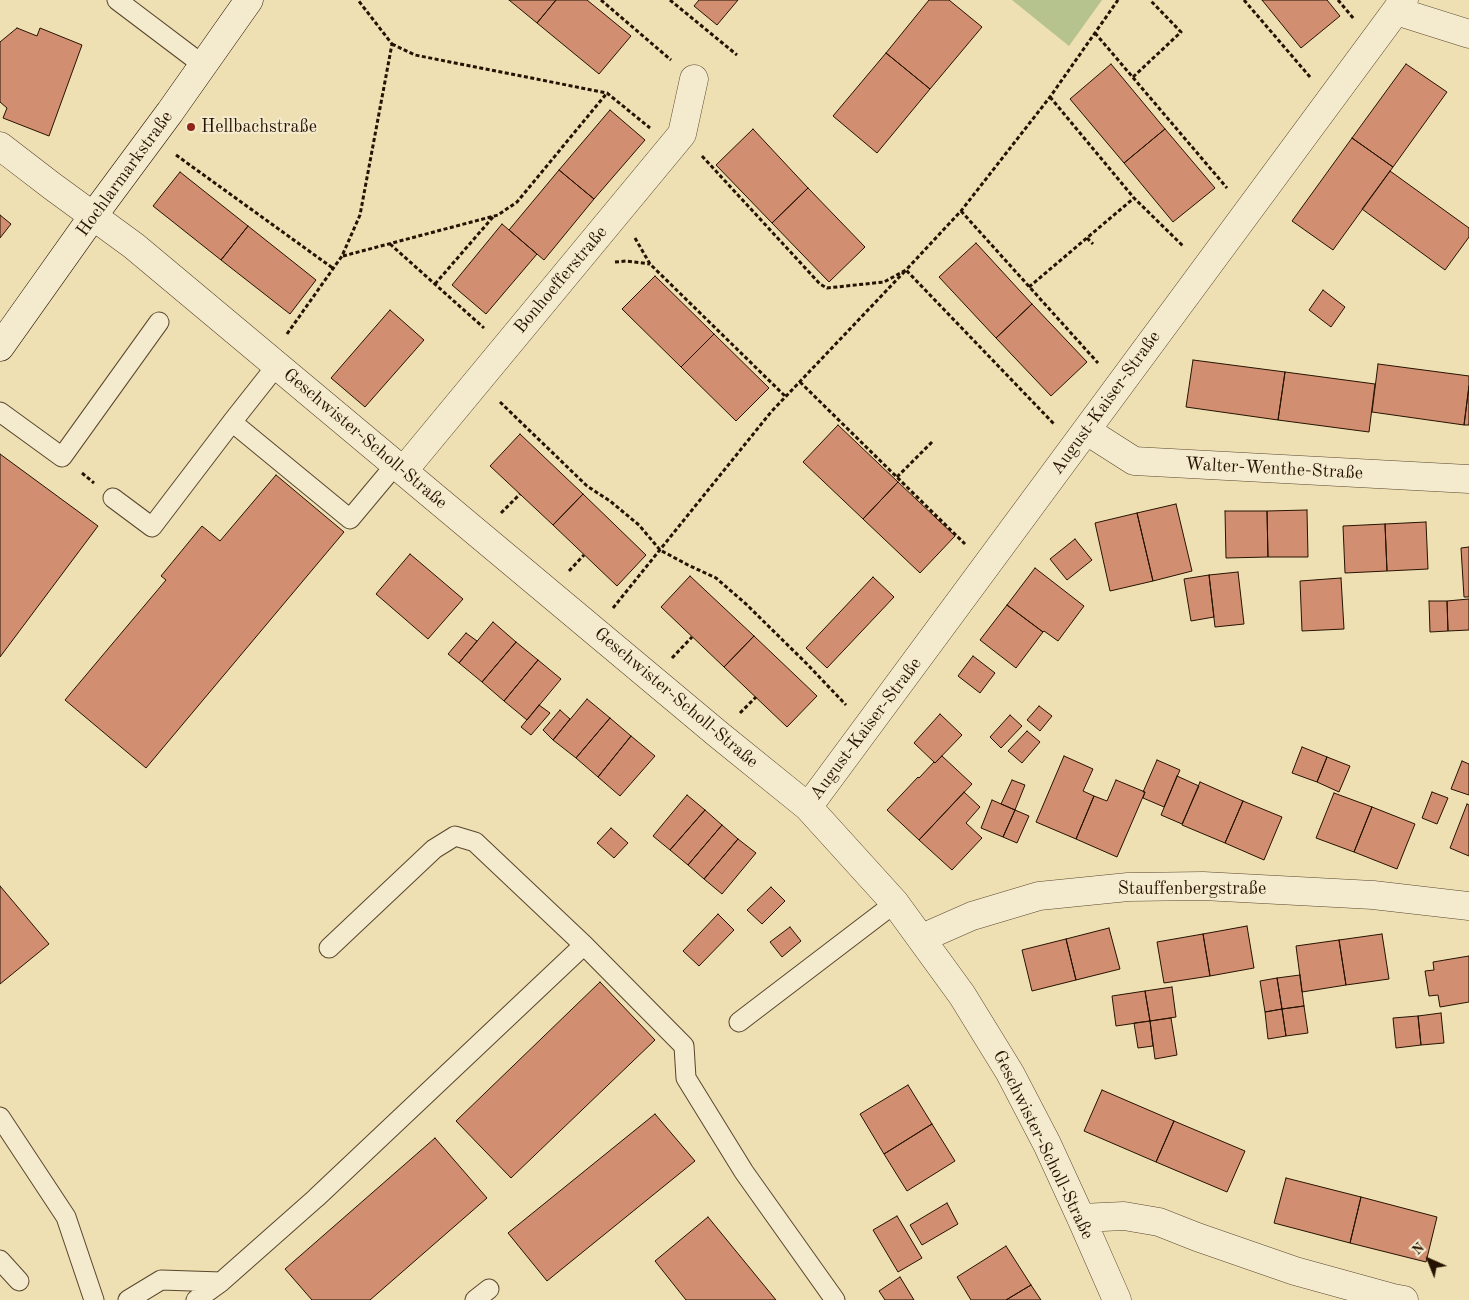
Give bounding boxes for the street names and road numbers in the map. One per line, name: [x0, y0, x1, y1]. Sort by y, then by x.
street label: Hochlarmarkstraße: [72, 107, 178, 241]
street label: Bonhoefferstraße: [510, 222, 612, 338]
street label: August-Kaiser-Straße: [1047, 327, 1165, 479]
street label: Geschwister-Scholl-Straße: [279, 364, 451, 514]
street label: Walter-Wenthe-Straße: [1184, 454, 1364, 484]
street label: Geschwister-Scholl-Straße: [590, 623, 762, 773]
street label: August-Kaiser-Straße: [805, 654, 927, 804]
street label: Stauffenbergstraße: [1118, 878, 1266, 900]
street label: Geschwister-Scholl-Straße: [988, 1047, 1098, 1243]

